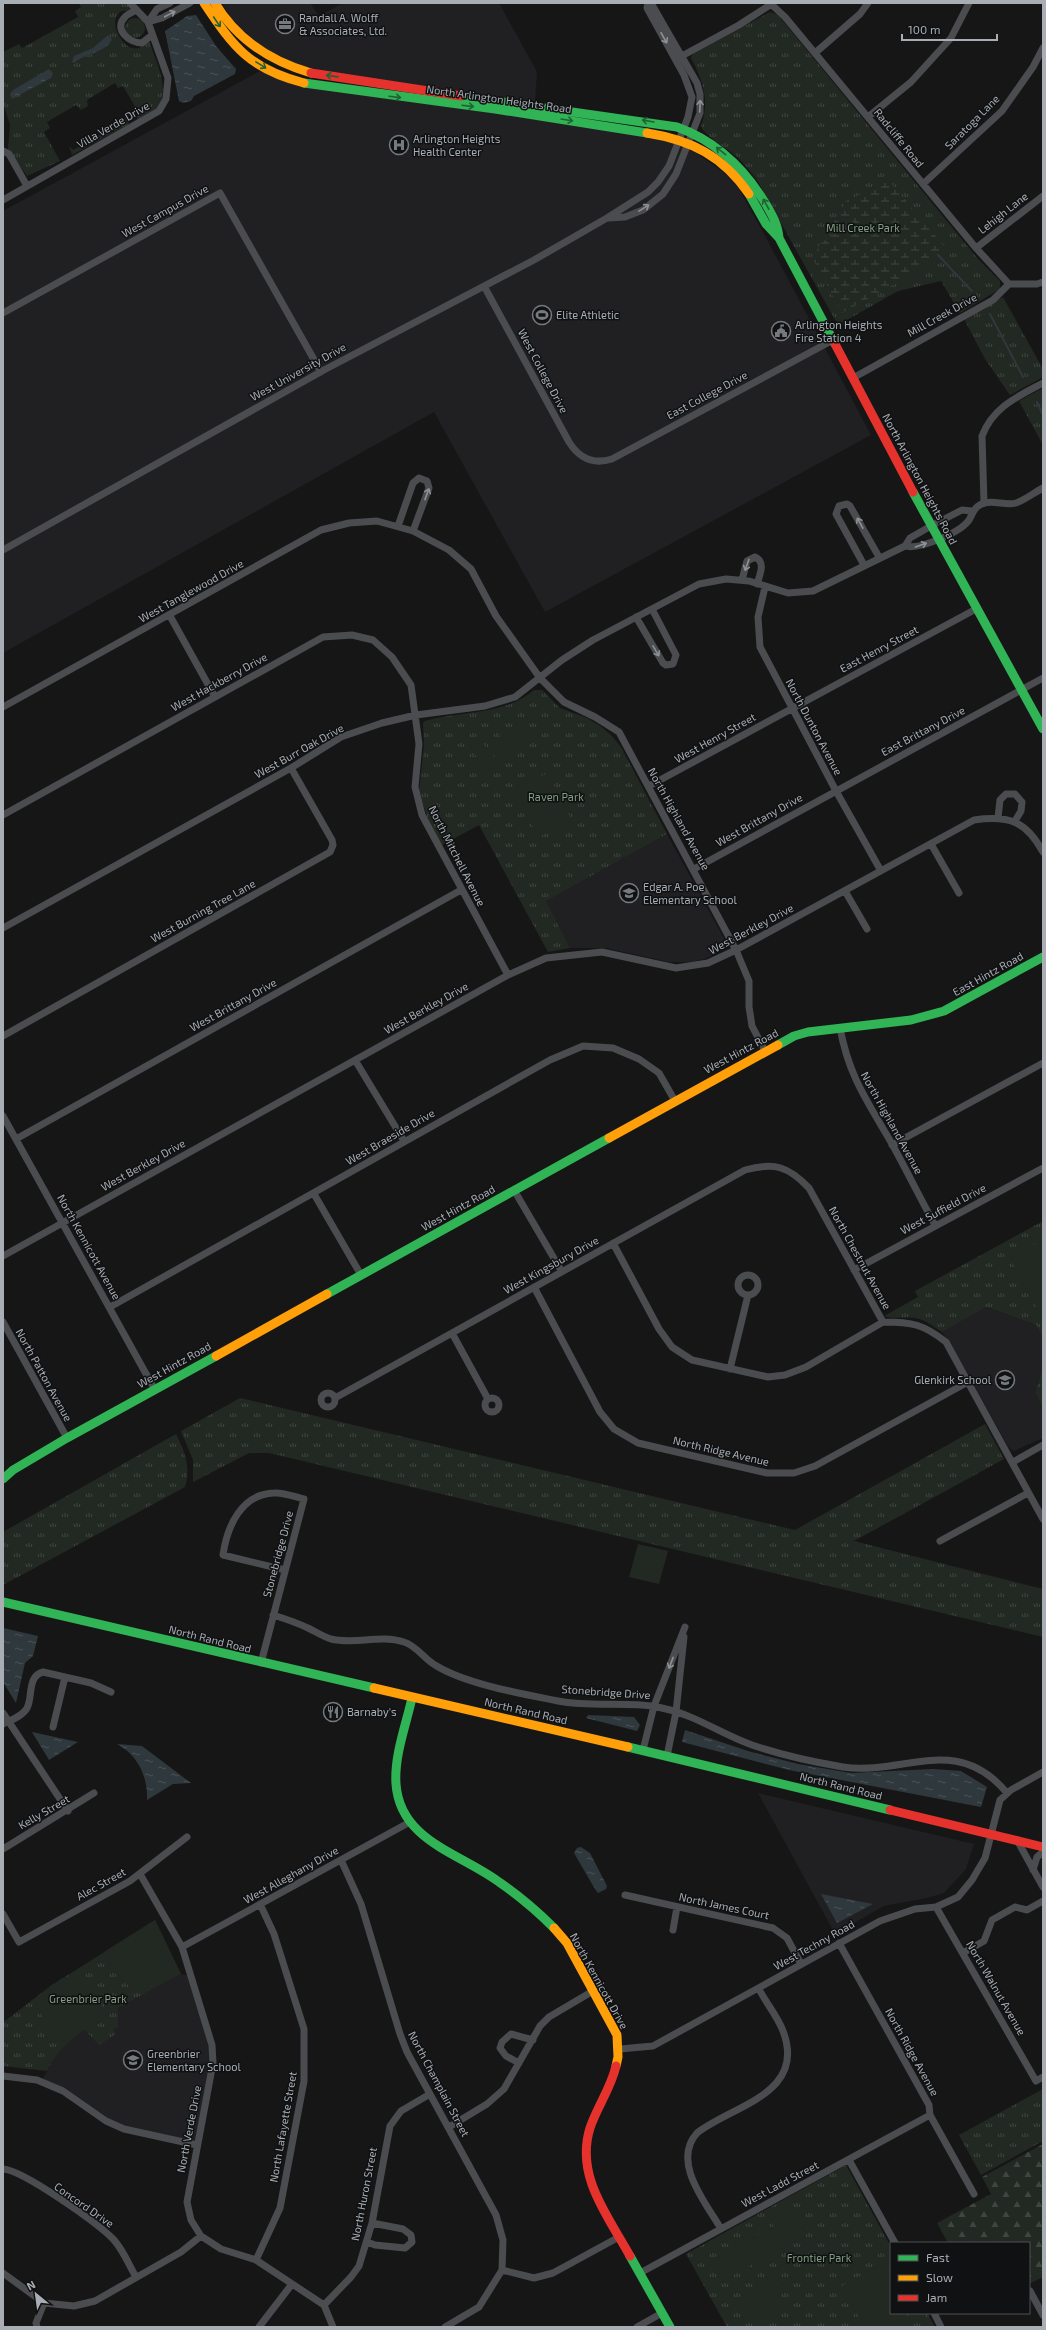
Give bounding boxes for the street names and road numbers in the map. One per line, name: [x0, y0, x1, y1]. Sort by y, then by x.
street label: North Arlington Heights Road: [426, 82, 572, 115]
street label: Saratoga Lane: [942, 92, 1002, 152]
street label: Villa Verde Drive: [74, 99, 151, 151]
street label: Radcliffe Road: [872, 106, 927, 170]
street label: West Campus Drive: [119, 181, 210, 240]
street label: Lehigh Lane: [975, 189, 1030, 236]
street label: Mill Creek Drive: [905, 290, 979, 339]
street label: West College Drive: [516, 326, 571, 415]
street label: West University Drive: [248, 340, 348, 403]
street label: East College Drive: [664, 368, 750, 421]
street label: North Arlington Heights Road: [880, 411, 961, 546]
street label: West Tanglewood Drive: [136, 556, 245, 625]
street label: East Henry Street: [837, 622, 920, 675]
street label: West Hackberry Drive: [168, 650, 269, 713]
street label: North Dunton Avenue: [784, 676, 845, 777]
street label: East Brittany Drive: [878, 703, 967, 758]
street label: West Henry Street: [672, 710, 758, 765]
street label: West Burr Oak Drive: [252, 721, 346, 780]
street label: North Highland Avenue: [646, 765, 713, 872]
street label: West Brittany Drive: [713, 790, 805, 849]
street label: North Mitchell Avenue: [426, 803, 488, 908]
street label: West Burning Tree Lane: [148, 876, 257, 945]
street label: West Berkley Drive: [706, 901, 796, 956]
street label: East Hintz Road: [950, 949, 1025, 998]
street label: West Brittany Drive: [187, 975, 279, 1034]
street label: West Berkley Drive: [381, 979, 470, 1036]
street label: West Hintz Road: [701, 1025, 780, 1076]
street label: North Highland Avenue: [859, 1069, 926, 1176]
street label: West Braeside Drive: [343, 1106, 437, 1167]
street label: West Berkley Drive: [98, 1136, 187, 1193]
street label: West Suffield Drive: [898, 1180, 988, 1237]
street label: West Hintz Road: [419, 1182, 497, 1233]
street label: North Kennicott Avenue: [55, 1192, 124, 1302]
street label: North Chestnut Avenue: [827, 1204, 894, 1312]
street label: West Kingsbury Drive: [501, 1233, 601, 1296]
street label: North Patton Avenue: [14, 1326, 75, 1423]
street label: West Hintz Road: [135, 1339, 213, 1390]
street label: North Ridge Avenue: [672, 1433, 771, 1468]
street label: Stonebridge Drive: [260, 1509, 295, 1599]
street label: North Rand Road: [167, 1622, 253, 1655]
street label: Stonebridge Drive: [561, 1682, 651, 1701]
street label: North Rand Road: [483, 1695, 569, 1726]
street label: North Rand Road: [798, 1769, 884, 1802]
street label: Kelly Street: [16, 1792, 72, 1831]
street label: West Alleghany Drive: [241, 1843, 341, 1906]
street label: Alec Street: [74, 1865, 128, 1902]
street label: North James Court: [678, 1890, 770, 1921]
street label: West Techny Road: [771, 1917, 857, 1972]
street label: North Kennicott Drive: [568, 1931, 631, 2031]
street label: North Walnut Avenue: [964, 1938, 1029, 2037]
street label: North Ridge Avenue: [883, 2006, 942, 2098]
street label: North Champlain Street: [406, 2029, 473, 2139]
street label: North Lafayette Street: [266, 2070, 299, 2183]
street label: North Verde Drive: [174, 2084, 203, 2174]
street label: North Huron Street: [348, 2146, 379, 2242]
street label: West Ladd Street: [739, 2158, 821, 2209]
street label: Concord Drive: [52, 2179, 117, 2230]

